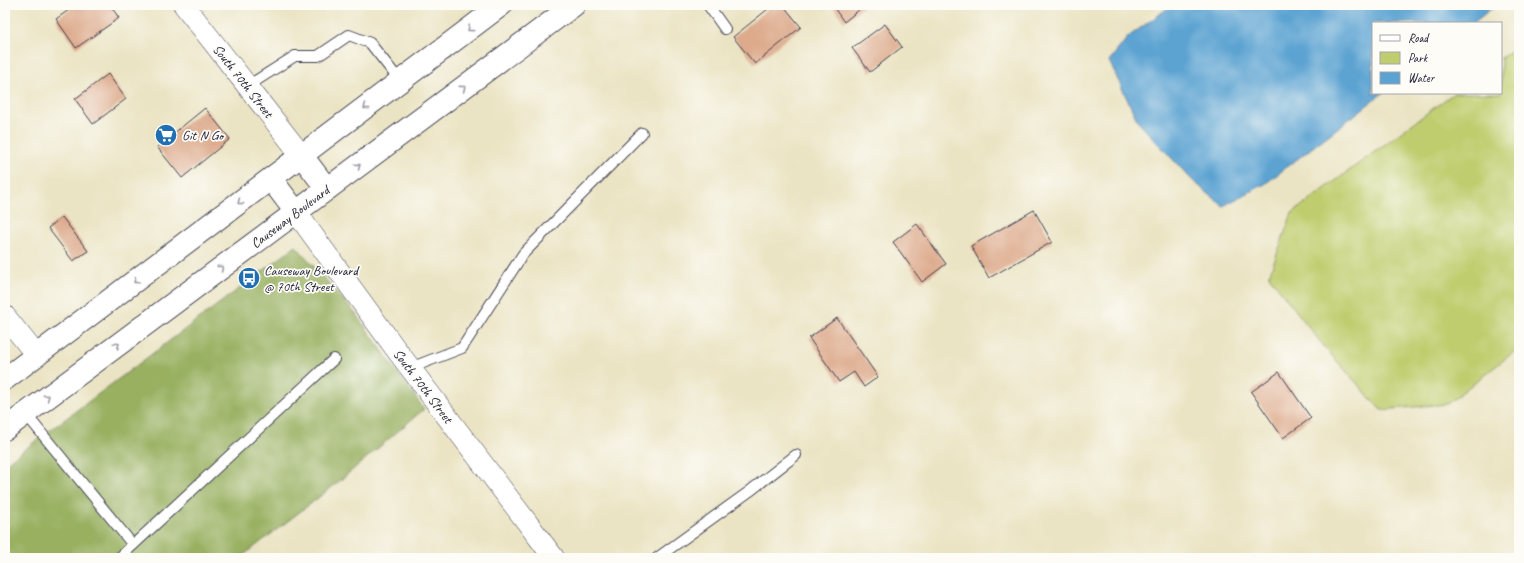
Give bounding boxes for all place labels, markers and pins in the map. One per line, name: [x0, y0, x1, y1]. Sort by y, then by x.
supermarket icon: Git N Go: [153, 122, 179, 148]
place label: Git N Go: [182, 127, 225, 144]
place label: Causeway Boulevard @ 70th Street: [264, 262, 360, 295]
bus stop icon: Causeway Boulevard @ 70th Street: [236, 265, 262, 291]

